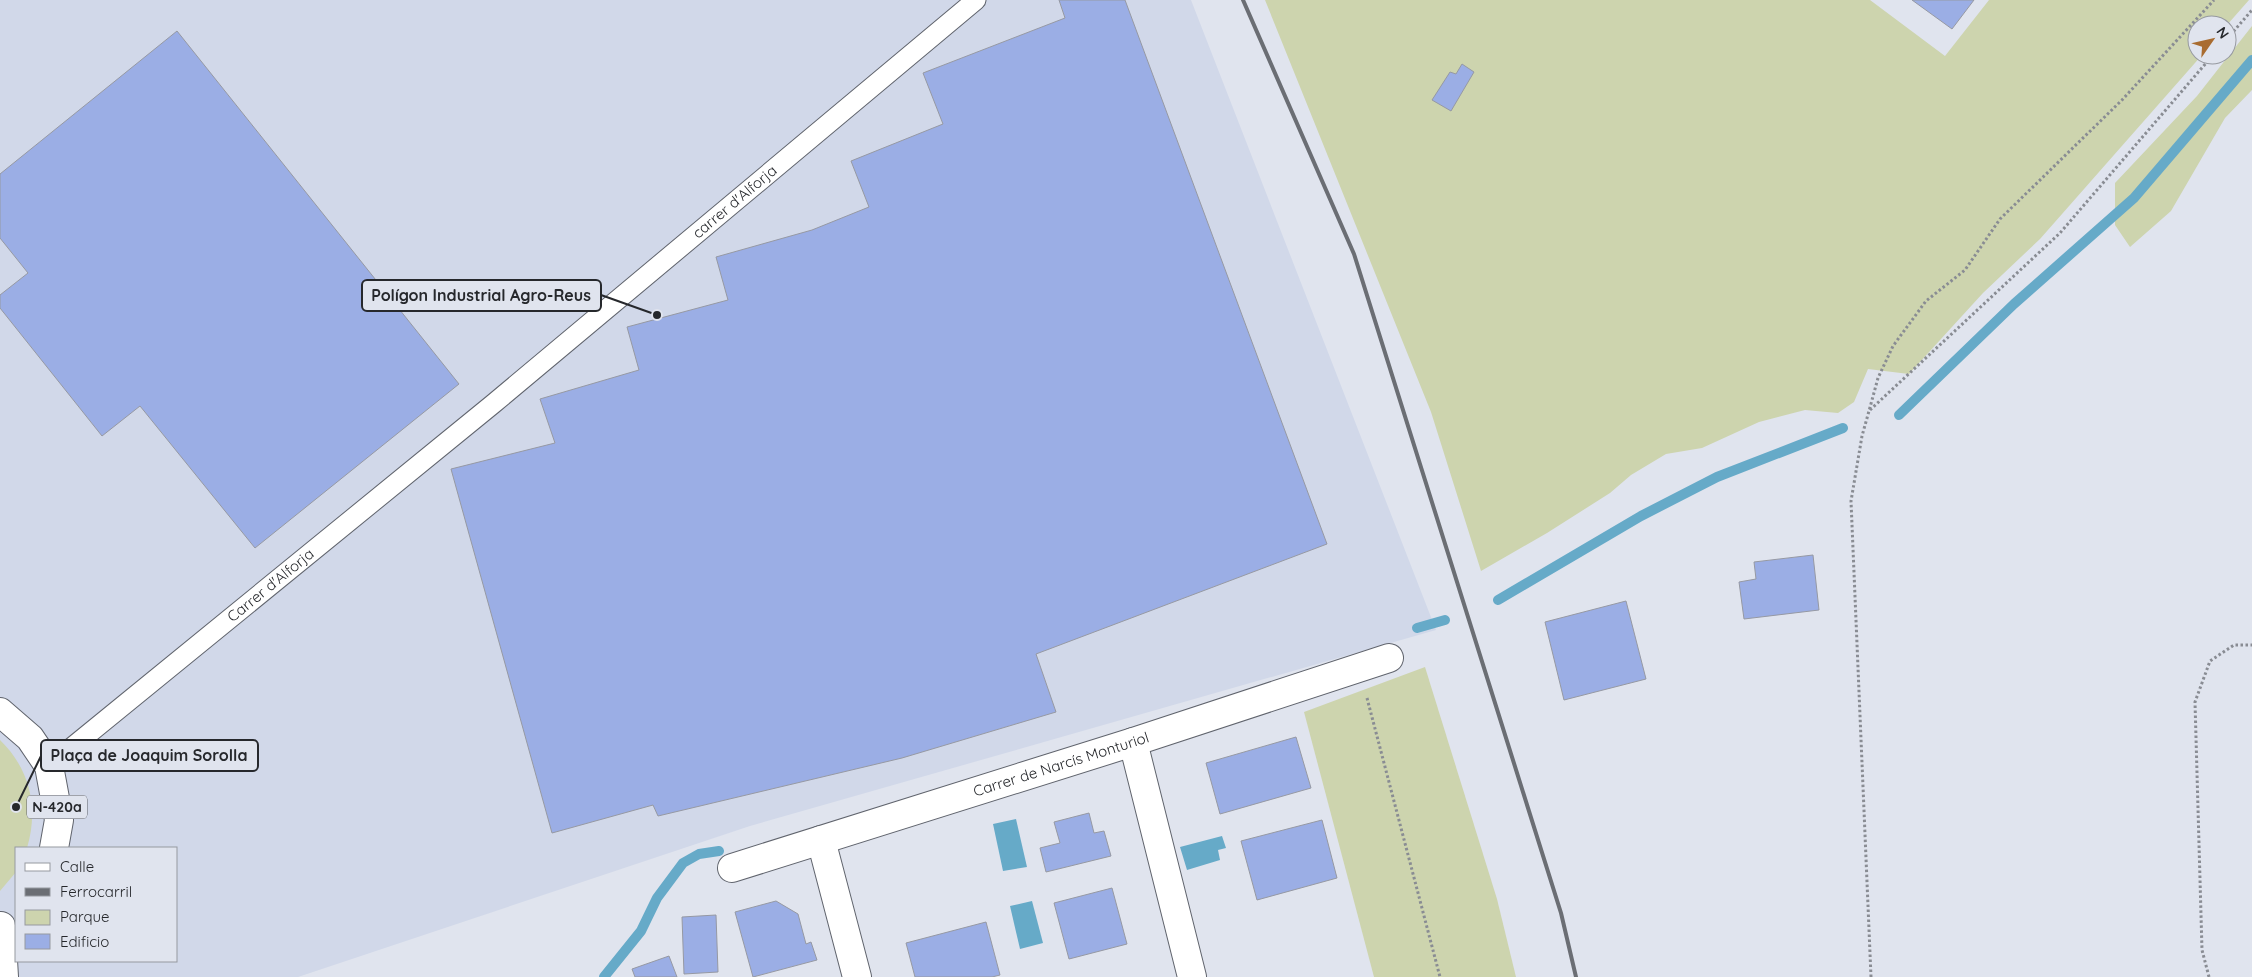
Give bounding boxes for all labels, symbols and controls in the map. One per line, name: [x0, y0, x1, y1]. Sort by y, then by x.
north arrow: [2187, 15, 2237, 65]
text: N: [2212, 23, 2233, 42]
street label: carrer d'Alforja: [688, 161, 781, 242]
callout: Polígon Industrial Agro-Reus: [362, 280, 601, 311]
text: Polígon Industrial Agro-Reus: [371, 285, 591, 305]
street label: Carrer d'Alforja: [223, 544, 318, 626]
street label: Carrer de Narcís Monturiol: [971, 727, 1151, 801]
callout: Plaça de Joaquim Sorolla: [41, 740, 258, 771]
text: Plaça de Joaquim Sorolla: [51, 745, 247, 765]
road number: N-420a: [27, 796, 87, 819]
legend: [15, 847, 178, 962]
text: Calle: [60, 857, 94, 876]
text: Ferrocarril: [60, 882, 132, 901]
text: Parque: [60, 907, 110, 926]
text: Edificio: [60, 932, 109, 951]

